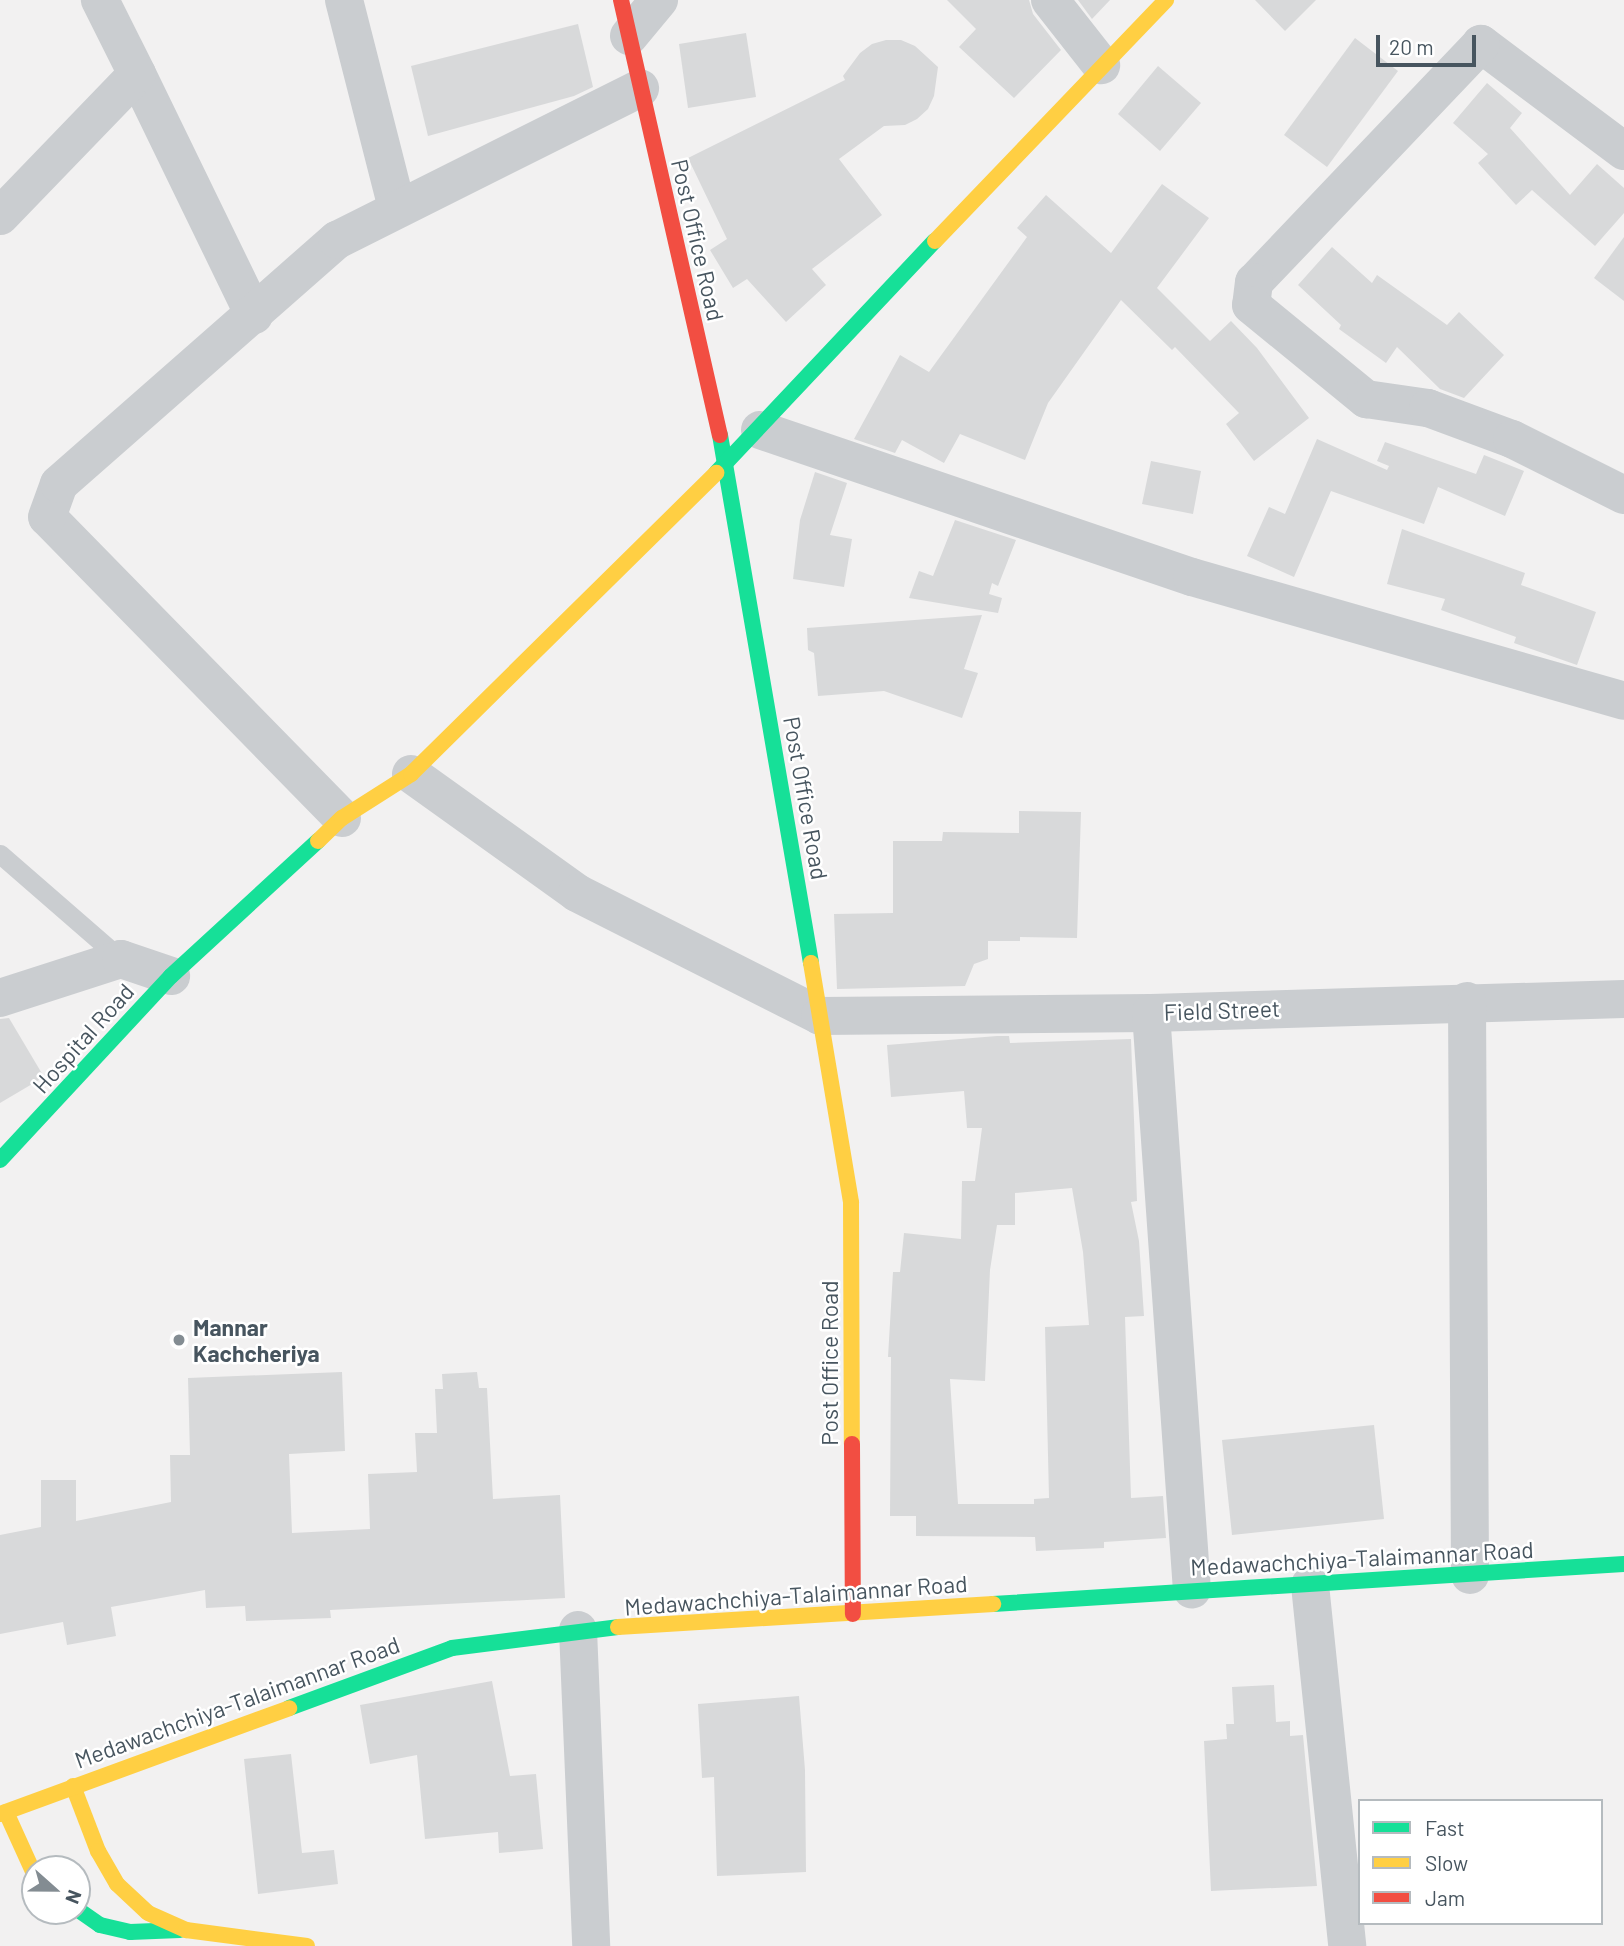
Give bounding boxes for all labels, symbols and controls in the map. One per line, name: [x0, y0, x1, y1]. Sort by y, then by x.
scale bar: [1379, 21, 1479, 65]
text: 20 m: [1389, 34, 1434, 59]
street label: Post Office Road: [666, 156, 730, 324]
street label: Post Office Road: [778, 714, 834, 882]
street label: Hospital Road: [27, 977, 139, 1099]
street label: Field Street: [1163, 994, 1281, 1026]
street label: Post Office Road: [815, 1280, 843, 1446]
place label: Mannar Kachcheriya: [193, 1313, 320, 1367]
marker: Mannar Kachcheriya: [171, 1332, 187, 1348]
street label: Medawachchiya-Talaimannar Road: [1190, 1535, 1534, 1581]
street label: Medawachchiya-Talaimannar Road: [624, 1569, 968, 1621]
street label: Medawachchiya-Talaimannar Road: [71, 1630, 403, 1774]
legend: [1358, 1799, 1603, 1925]
text: Fast: [1425, 1815, 1465, 1840]
text: Slow: [1425, 1850, 1468, 1875]
north arrow: [21, 1855, 91, 1925]
text: Jam: [1425, 1885, 1465, 1910]
text: N: [61, 1887, 87, 1907]

